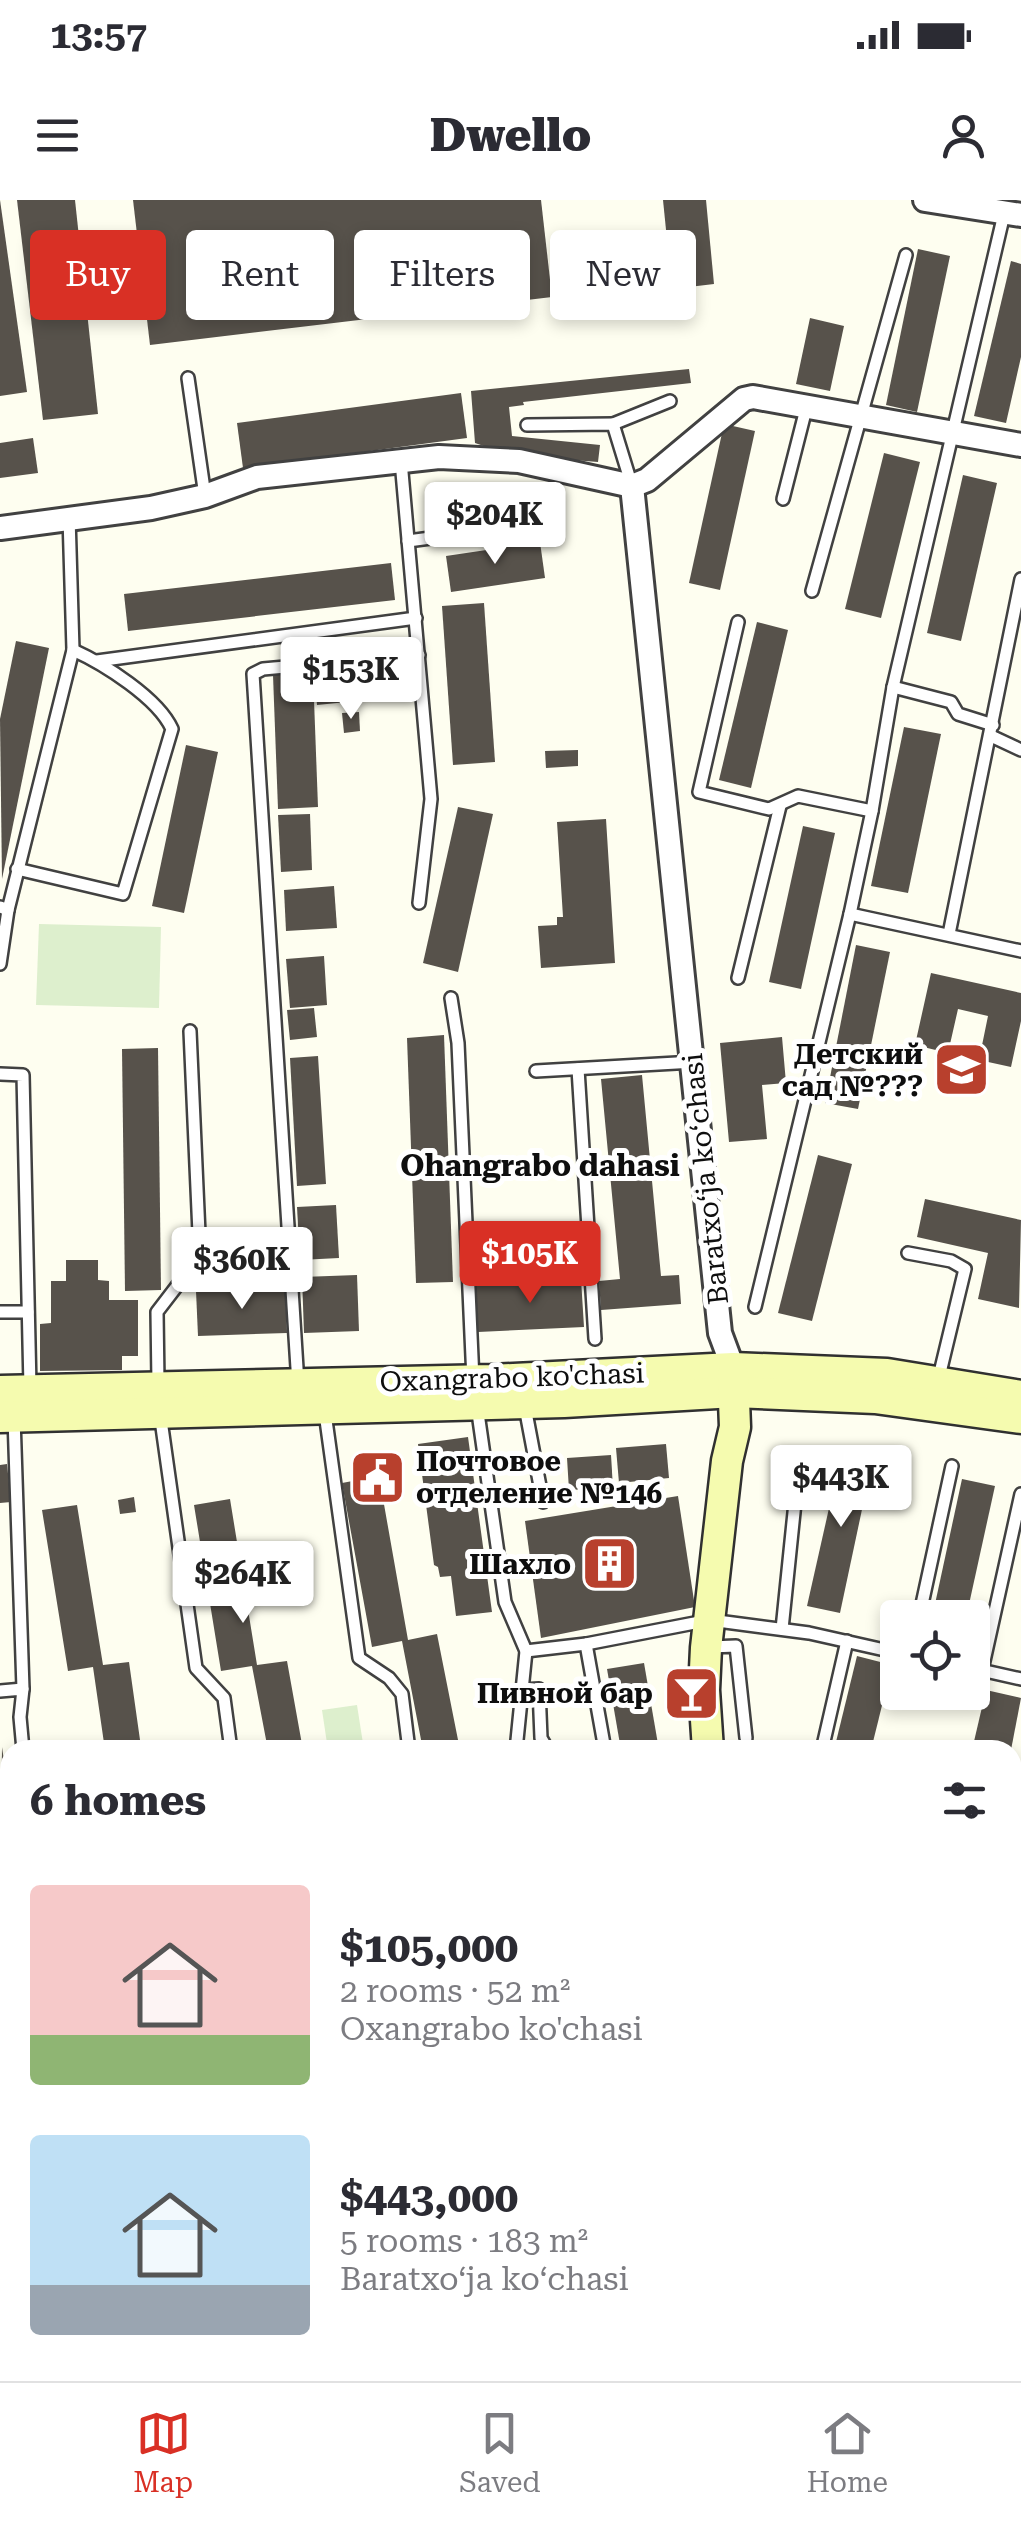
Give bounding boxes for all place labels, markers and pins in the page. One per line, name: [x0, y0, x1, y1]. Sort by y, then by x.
pin: $204K: [425, 482, 565, 567]
pin: $153K: [281, 637, 421, 722]
place label: Детский сад №???: [782, 1038, 923, 1103]
school or university icon: Детский сад №???: [932, 1040, 992, 1100]
pin: $105K: [460, 1221, 600, 1306]
pin: $360K: [172, 1227, 312, 1312]
place label: Почтовое отделение №146: [416, 1445, 662, 1510]
pin: $443K: [771, 1445, 911, 1530]
public building icon: Почтовое отделение №146: [347, 1447, 407, 1507]
building icon: Шахло: [580, 1534, 640, 1594]
pin: $264K: [173, 1541, 313, 1626]
place label: Шахло: [469, 1548, 571, 1581]
bar icon: Пивной бар: [662, 1663, 722, 1723]
place label: Пивной бар: [477, 1677, 653, 1710]

